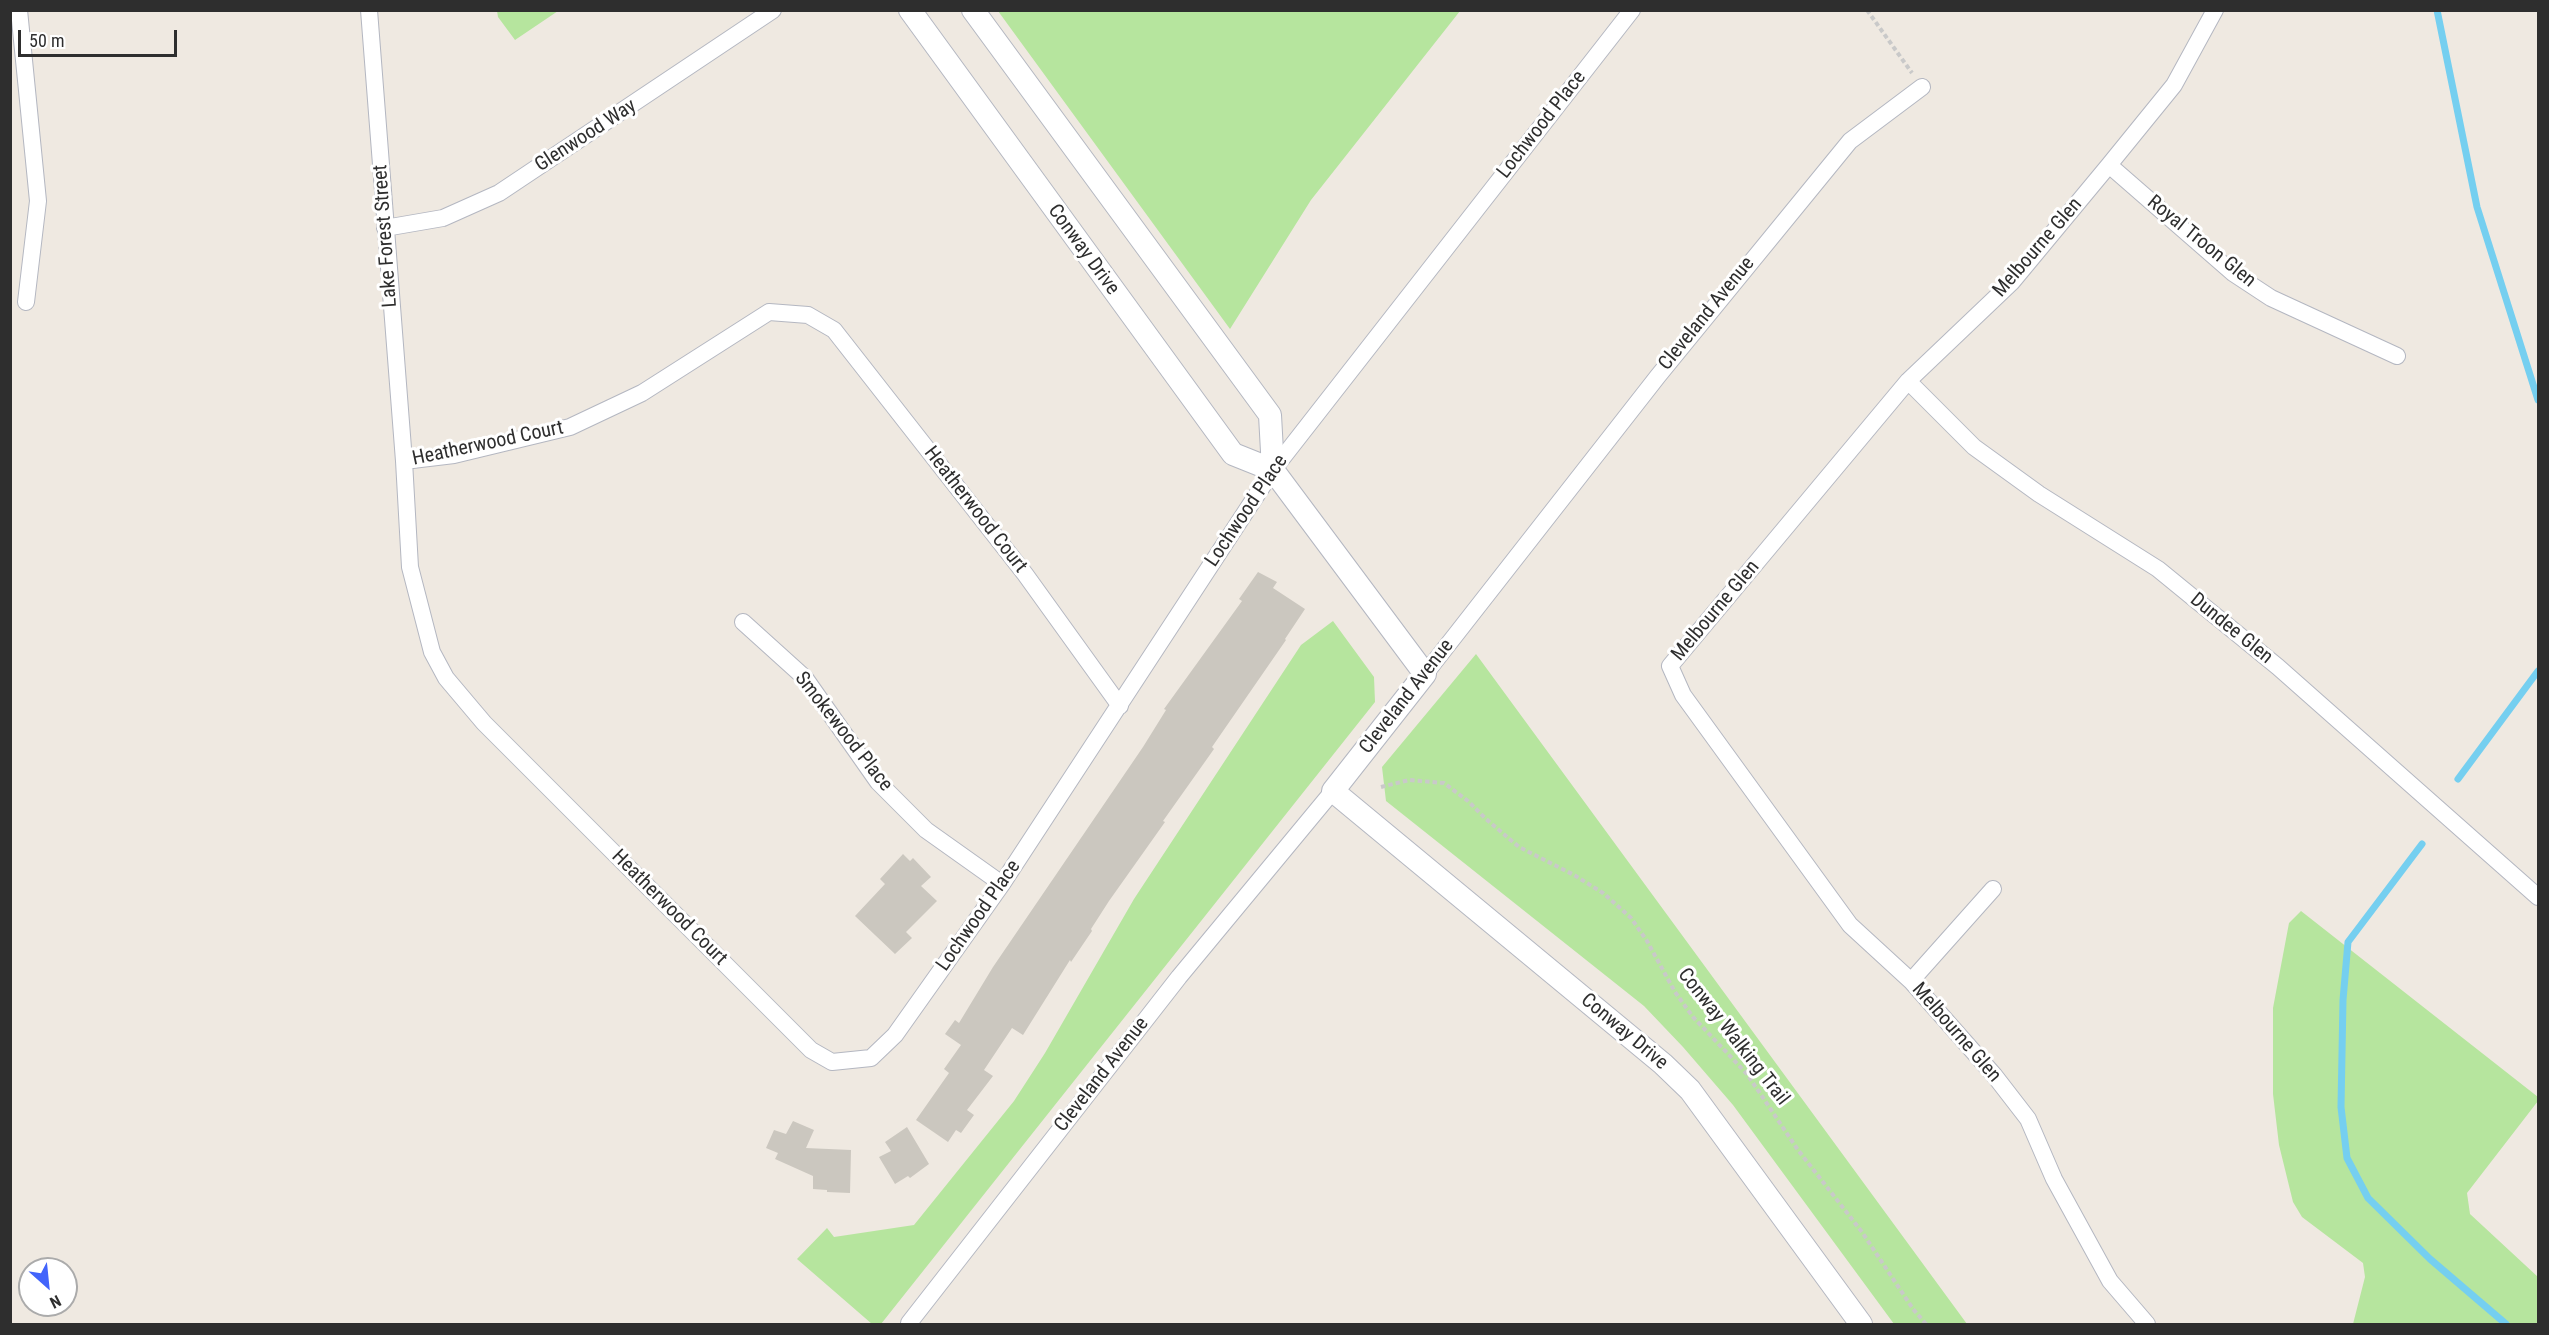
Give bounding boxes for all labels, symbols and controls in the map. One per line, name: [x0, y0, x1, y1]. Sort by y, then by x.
scale bar: [21, 18, 180, 56]
text: 50 m: [29, 30, 64, 51]
street label: Lochwood Place: [1493, 66, 1591, 184]
street label: Glenwood Way: [531, 94, 641, 178]
street label: Lake Forest Street: [369, 164, 403, 308]
street label: Royal Troon Glen: [2142, 191, 2260, 293]
street label: Melbourne Glen: [1988, 193, 2088, 303]
street label: Conway Drive: [1042, 200, 1124, 300]
street label: Cleveland Avenue: [1654, 252, 1760, 376]
street label: Heatherwood Court: [410, 416, 566, 472]
street label: Heatherwood Court: [918, 442, 1032, 578]
street label: Lochwood Place: [1201, 450, 1293, 572]
street label: Melbourne Glen: [1667, 556, 1765, 666]
street label: Dundee Glen: [2185, 588, 2277, 670]
street label: Cleveland Avenue: [1355, 635, 1459, 759]
street label: Smokewood Place: [789, 667, 897, 797]
street label: Heatherwood Court: [606, 845, 732, 971]
street label: Lochwood Place: [932, 856, 1026, 976]
street label: Conway Walking Trail: [1672, 964, 1794, 1110]
street label: Melbourne Glen: [1906, 978, 2006, 1088]
street label: Conway Drive: [1576, 989, 1672, 1075]
street label: Cleveland Avenue: [1050, 1013, 1154, 1137]
north arrow: [18, 1257, 78, 1317]
text: N: [47, 1291, 64, 1312]

